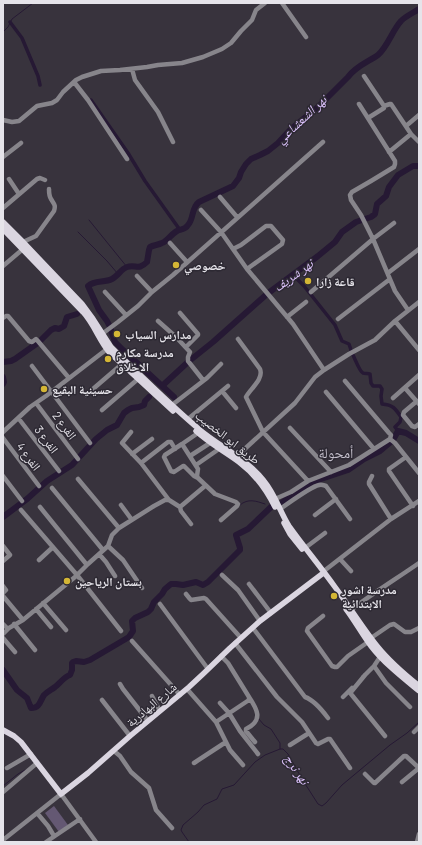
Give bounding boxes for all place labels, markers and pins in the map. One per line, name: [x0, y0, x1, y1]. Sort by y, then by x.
place label: خصوصي: [184, 258, 226, 276]
marker: خصوصي: [171, 260, 181, 270]
place label: قاعة زارا: [316, 274, 355, 289]
marker: قاعة زارا: [303, 276, 313, 286]
place label: مدارس السياب: [125, 327, 192, 343]
marker: مدارس السياب: [112, 329, 122, 339]
place label: مدرسة مكارم الاخلاق: [116, 345, 174, 375]
marker: مدرسة مكارم الاخلاق: [103, 354, 113, 364]
place label: حسينية البقيع: [52, 382, 113, 398]
marker: حسينية البقيع: [39, 384, 49, 394]
place label: بستان الرياحين: [75, 574, 142, 590]
marker: بستان الرياحين: [62, 576, 72, 586]
place label: مدرسة اشور الابتدائية: [341, 582, 397, 611]
marker: مدرسة اشور الابتدائية: [329, 591, 339, 601]

